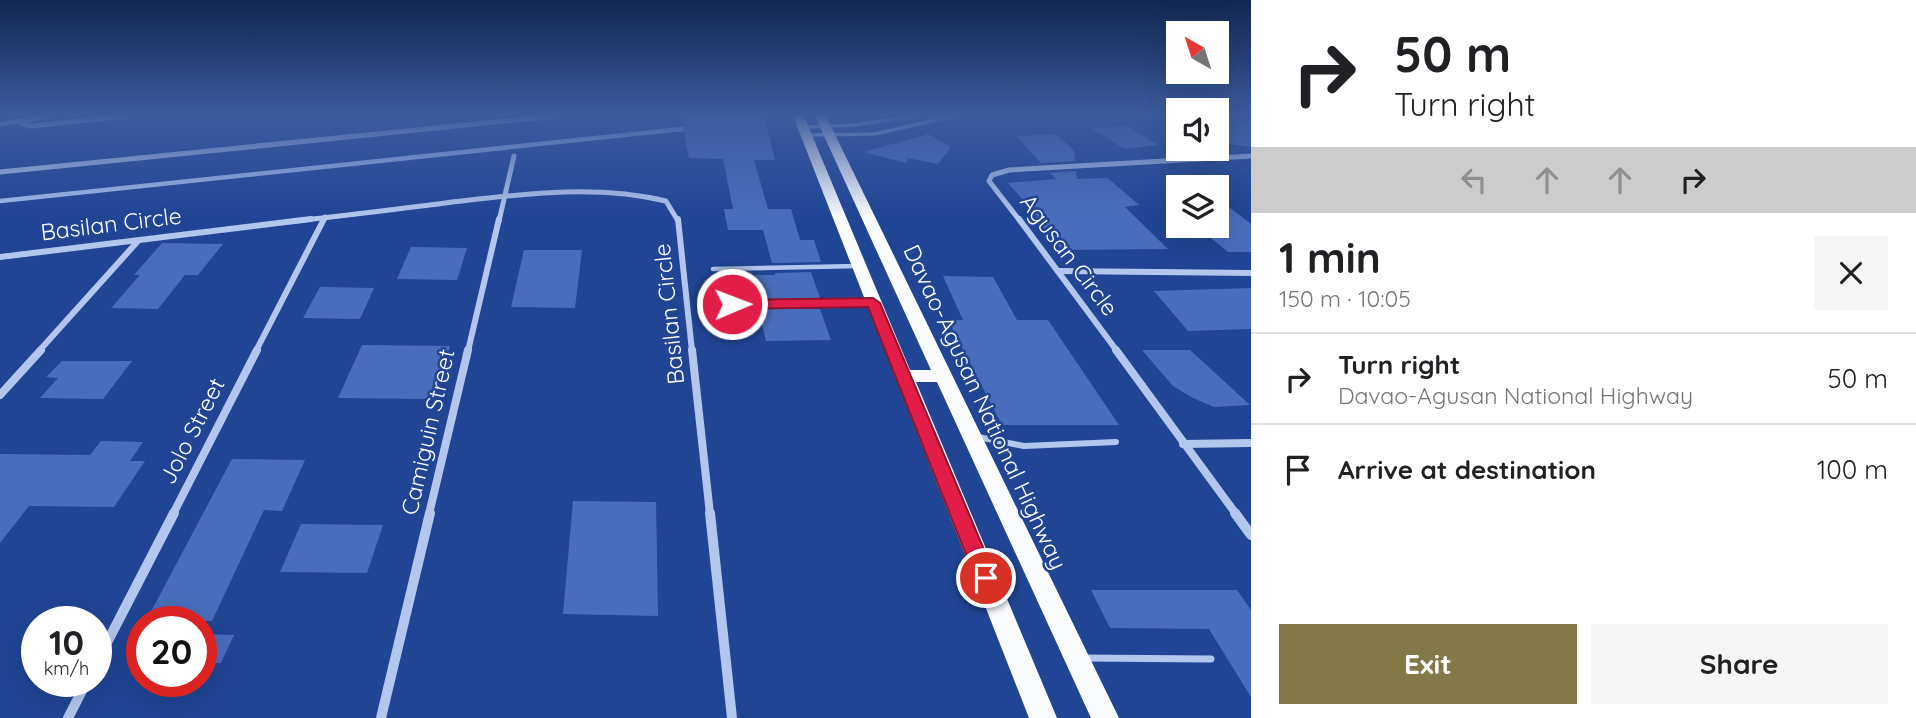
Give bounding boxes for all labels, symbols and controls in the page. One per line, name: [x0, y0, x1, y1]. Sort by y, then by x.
north arrow: [1166, 21, 1228, 84]
map controls: [1166, 21, 1229, 238]
text: 50 m: [1394, 23, 1511, 84]
icon: right: [1279, 28, 1370, 119]
text: Turn right: [1394, 84, 1535, 124]
button: sound: [1166, 98, 1229, 161]
icon: left: [1455, 161, 1493, 199]
icon: ahead: [1528, 161, 1566, 199]
icon: ahead: [1601, 161, 1639, 199]
icon: right: [1674, 161, 1712, 199]
button: layers: [1166, 175, 1229, 238]
street label: Agusan Circle: [1014, 188, 1125, 321]
street label: Basilan Circle: [39, 200, 183, 247]
text: 1 min: [1279, 231, 1381, 284]
button: close: [1814, 236, 1888, 310]
street label: Davao-Agusan National Highway: [897, 240, 1074, 574]
street label: Basilan Circle: [647, 242, 690, 386]
position arrow: [695, 267, 769, 341]
text: 150 m · 10:05: [1279, 284, 1411, 313]
street label: Camiguin Street: [394, 346, 461, 518]
text: Turn right: [1338, 348, 1460, 381]
icon: right: [1279, 360, 1317, 398]
text: 50 m: [1828, 362, 1888, 395]
street label: Jolo Street: [152, 373, 231, 489]
text: Davao-Agusan National Highway: [1338, 381, 1693, 410]
icon: arrive: [1279, 451, 1317, 489]
text: Arrive at destination: [1338, 453, 1596, 486]
text: 100 m: [1817, 453, 1888, 486]
pin: [956, 548, 1016, 608]
icon: arrive: [967, 559, 1005, 597]
speed limit sign: 20: [126, 606, 217, 697]
text: 10: [49, 620, 84, 664]
button: Exit: [1279, 624, 1577, 704]
button: Share: [1591, 624, 1888, 704]
text: km/h: [44, 657, 89, 680]

